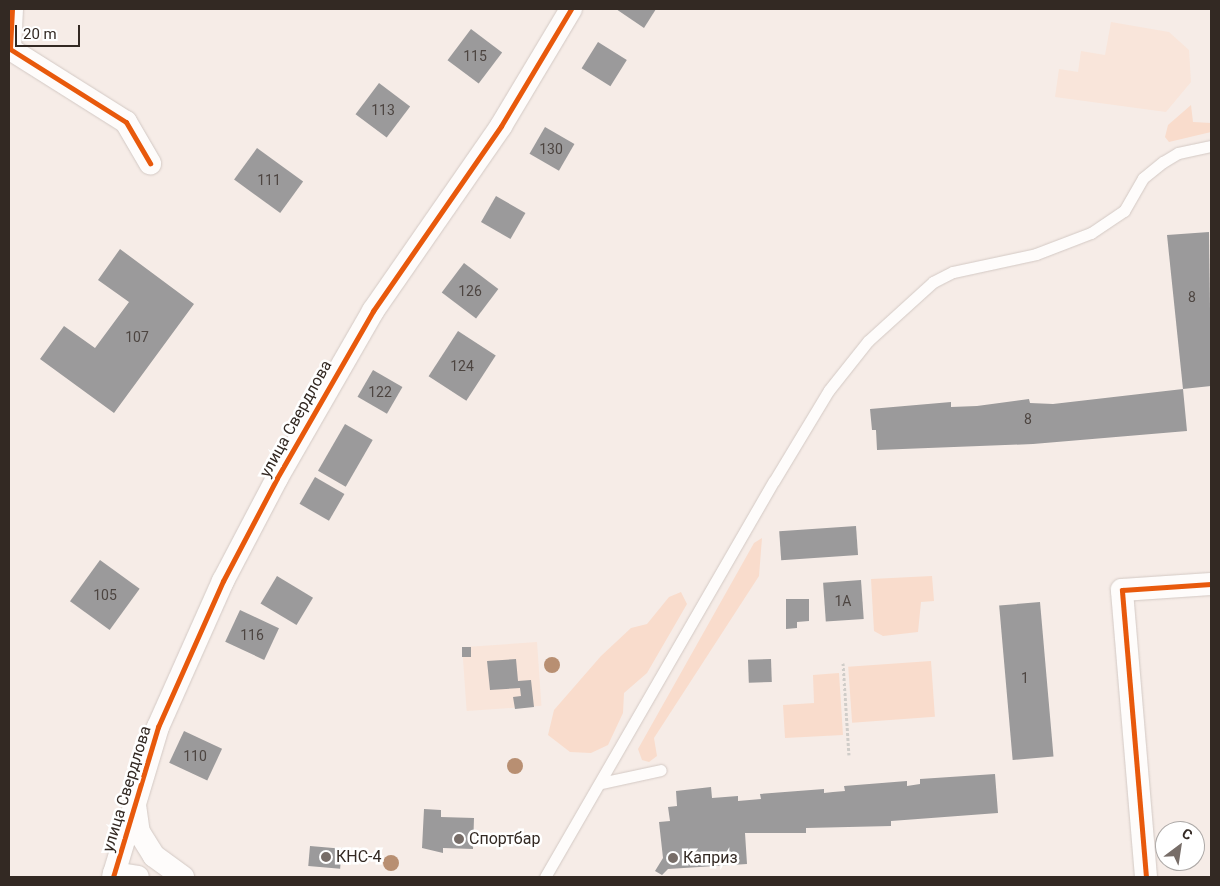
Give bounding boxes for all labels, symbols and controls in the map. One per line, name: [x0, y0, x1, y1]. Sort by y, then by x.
scale bar: [18, 15, 82, 47]
text: 20 m: [23, 25, 57, 43]
house number: 115: [463, 48, 487, 64]
house number: 113: [371, 102, 395, 118]
house number: 130: [539, 141, 563, 157]
house number: 111: [257, 172, 281, 188]
house number: 126: [458, 283, 482, 299]
house number: 8: [1188, 289, 1196, 305]
house number: 107: [125, 329, 149, 345]
street label: улица Свердлова: [256, 357, 336, 481]
house number: 124: [450, 358, 474, 374]
house number: 122: [368, 384, 392, 400]
house number: 8: [1024, 411, 1032, 427]
house number: 105: [93, 587, 117, 603]
house number: 1А: [834, 593, 852, 609]
house number: 116: [240, 627, 264, 643]
house number: 1: [1021, 670, 1029, 686]
street label: улица Свердлова: [99, 724, 155, 854]
house number: 110: [183, 748, 207, 764]
north arrow: [1155, 821, 1205, 871]
text: С: [1179, 825, 1195, 843]
place label: Спортбар: [469, 829, 540, 849]
marker: Спортбар: [453, 833, 465, 845]
place label: КНС-4: [336, 847, 382, 867]
place label: Каприз: [683, 848, 738, 868]
marker: КНС-4: [320, 851, 332, 863]
marker: Каприз: [667, 852, 679, 864]

